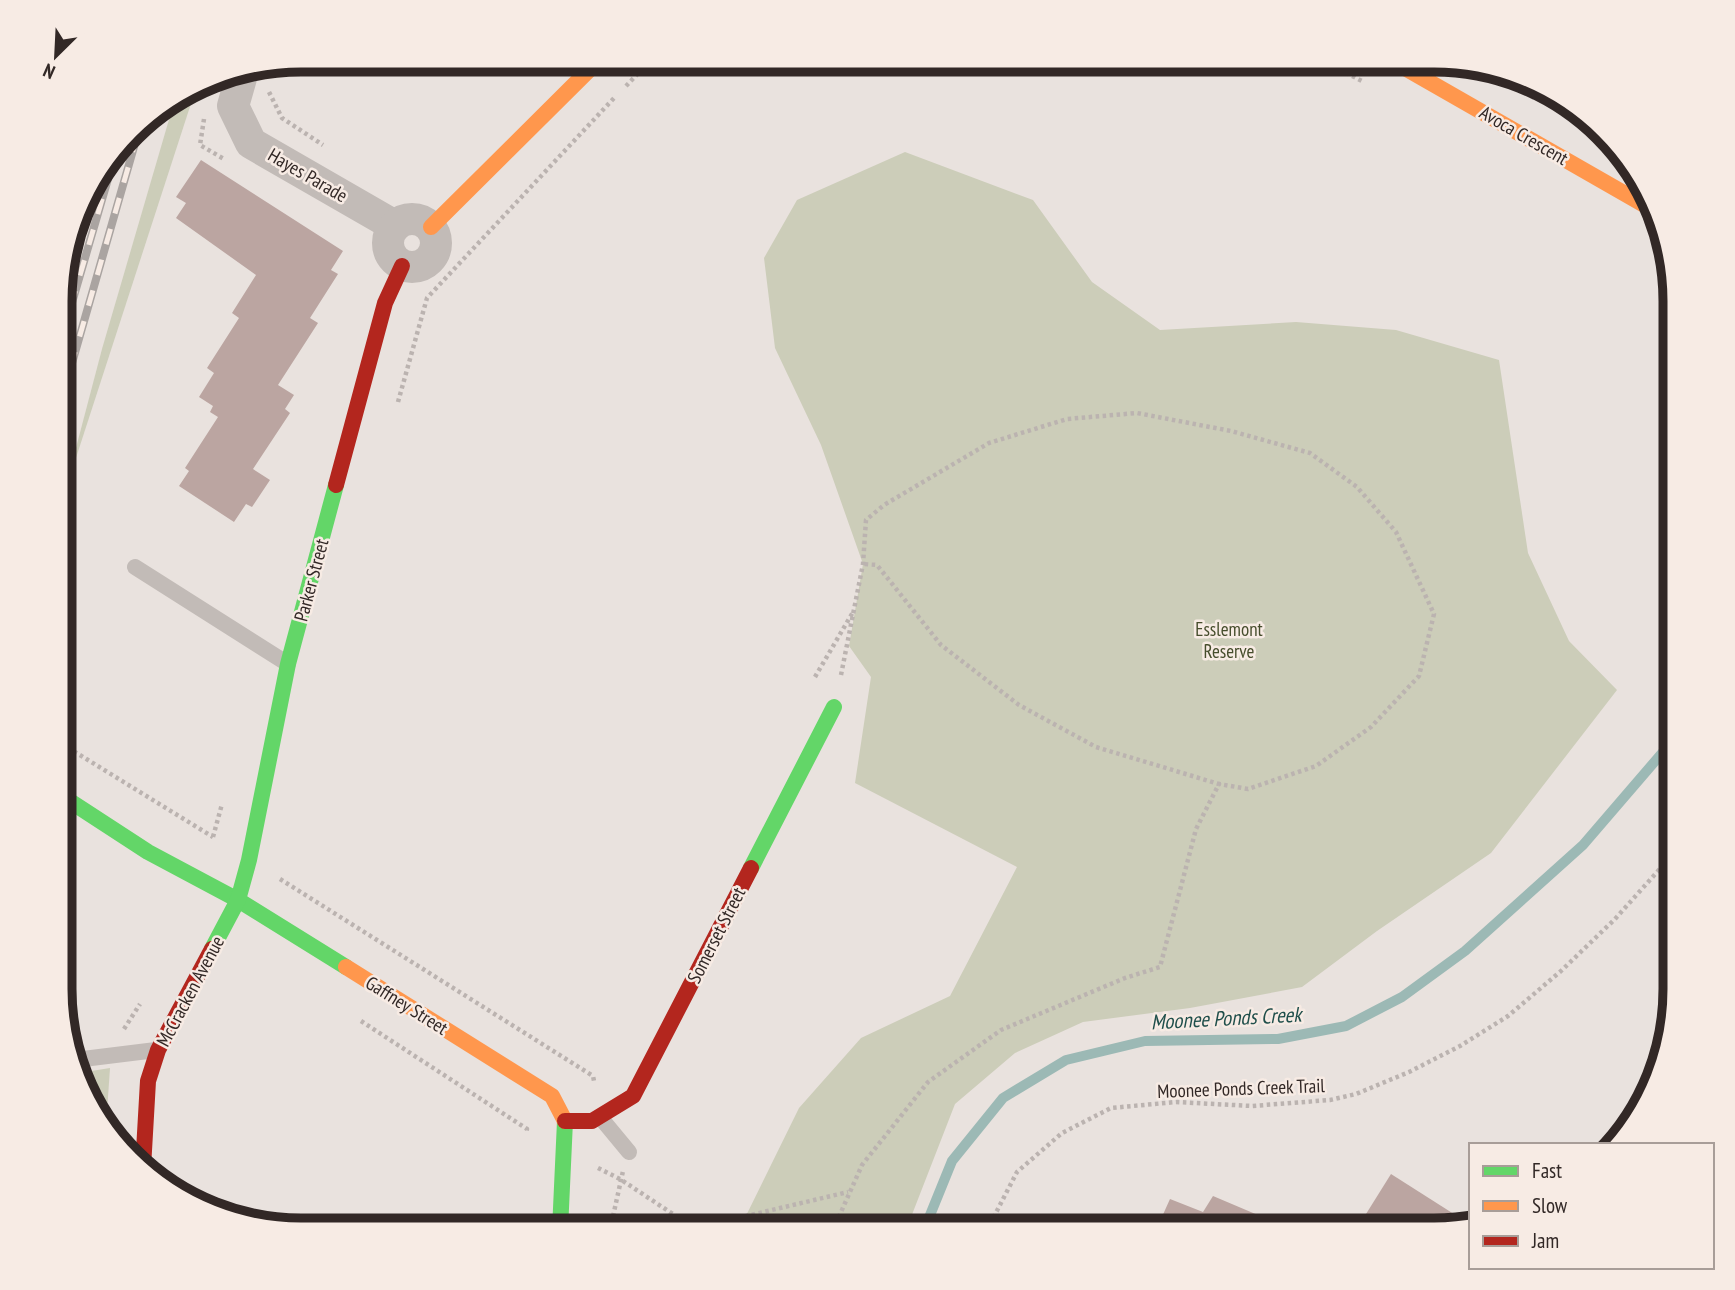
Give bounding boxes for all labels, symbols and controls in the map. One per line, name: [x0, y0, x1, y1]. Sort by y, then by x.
north arrow: [21, 21, 91, 91]
text: N: [40, 58, 59, 85]
street label: Avoca Crescent: [1475, 100, 1573, 170]
street label: Hayes Parade: [264, 143, 352, 207]
street label: Parker Street: [288, 535, 334, 624]
park label: Esslemont Reserve: [1195, 617, 1263, 663]
street label: Somerset Street: [682, 882, 751, 987]
street label: McCracken Avenue: [151, 931, 229, 1050]
street label: Gaffney Street: [361, 970, 453, 1040]
water label: Moonee Ponds Creek: [1150, 1000, 1305, 1035]
street label: Moonee Ponds Creek Trail: [1157, 1073, 1326, 1103]
legend: [1469, 1143, 1714, 1269]
text: Fast: [1532, 1157, 1562, 1184]
text: Slow: [1532, 1192, 1568, 1219]
text: Jam: [1531, 1227, 1559, 1254]

